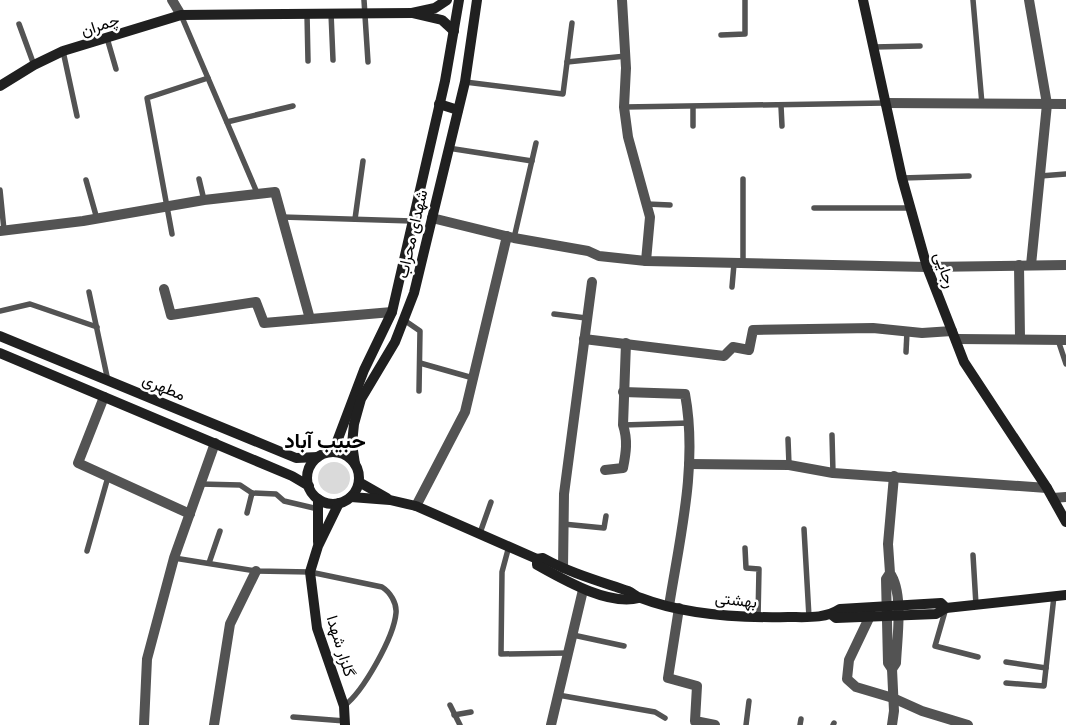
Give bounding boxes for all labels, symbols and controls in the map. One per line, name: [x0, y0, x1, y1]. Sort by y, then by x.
street label: چمران: [78, 10, 123, 42]
street label: شهدای محراب: [393, 188, 432, 280]
street label: رجایی: [929, 250, 960, 291]
street label: مطهری: [139, 370, 188, 405]
district label: حبیب آباد: [284, 428, 366, 453]
street label: بهشتی: [714, 588, 758, 613]
street label: گلزار شهدا: [322, 613, 359, 679]

